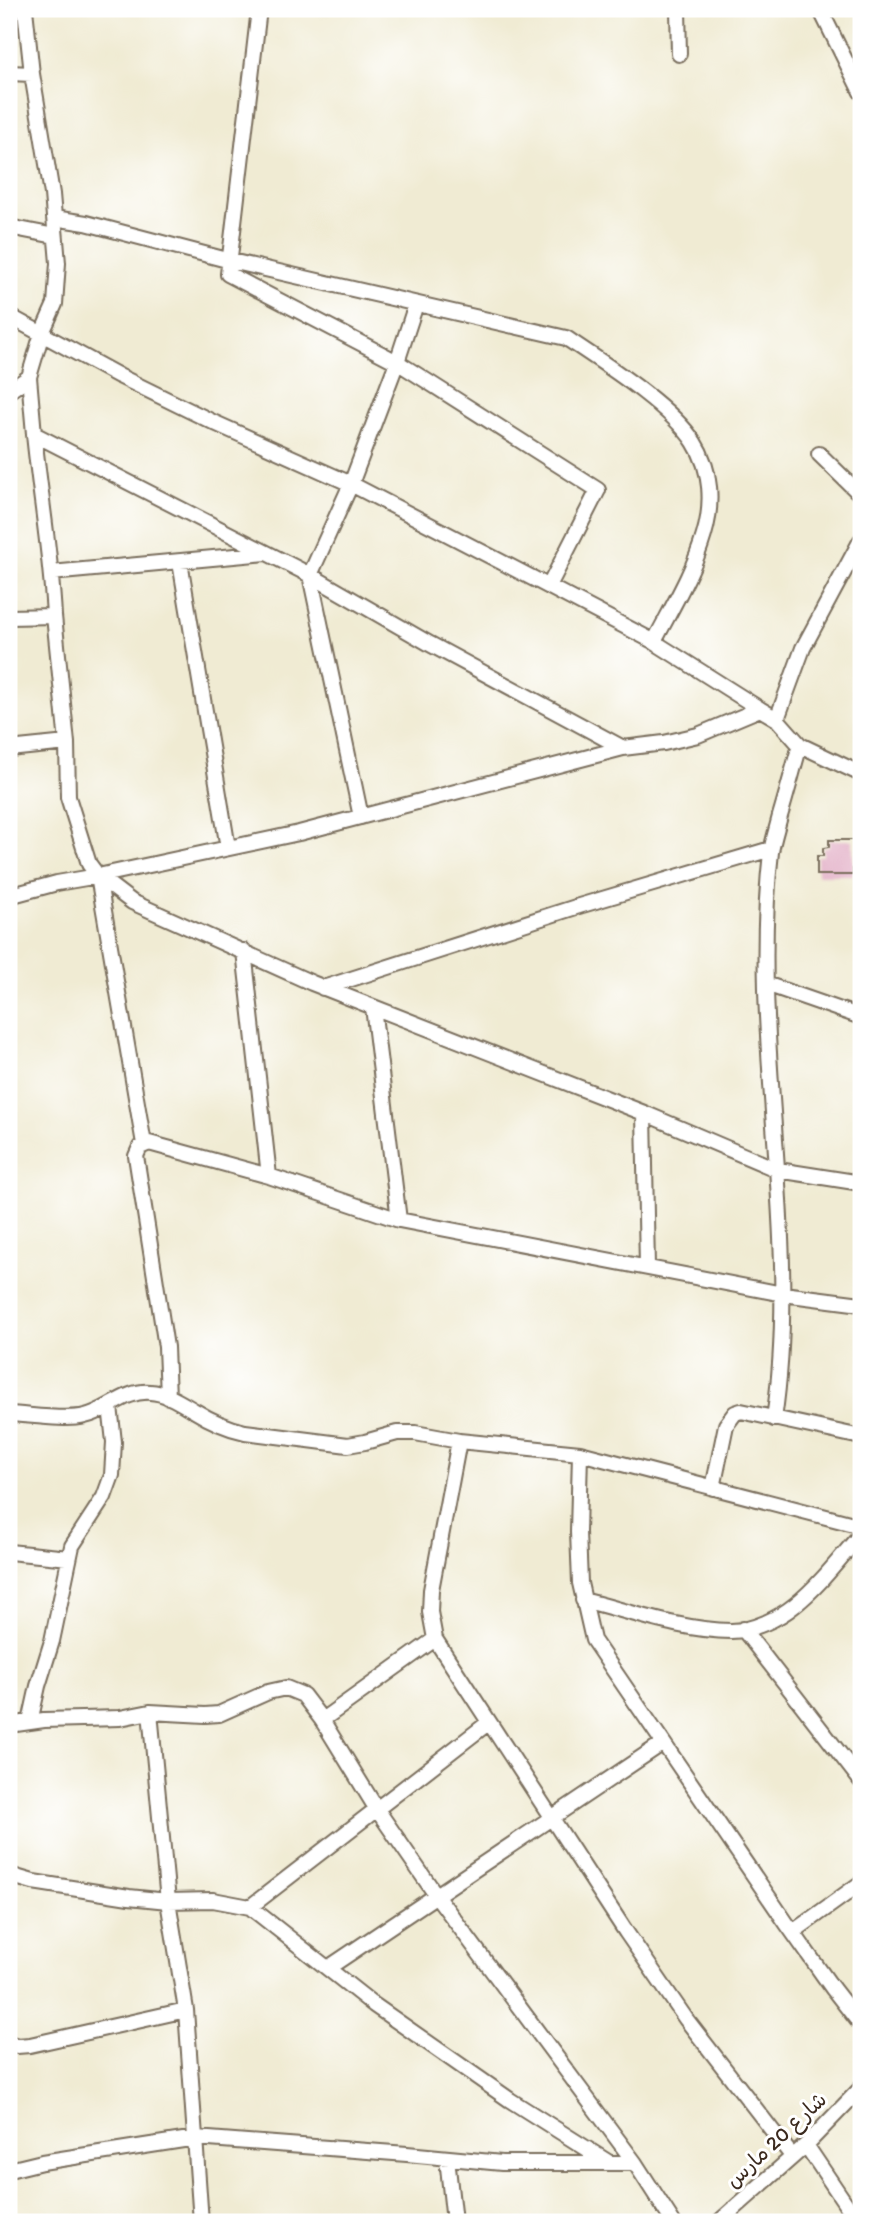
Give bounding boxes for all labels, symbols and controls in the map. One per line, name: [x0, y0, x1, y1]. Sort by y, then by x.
street label: شارع 20 مارس: [720, 2087, 833, 2195]

